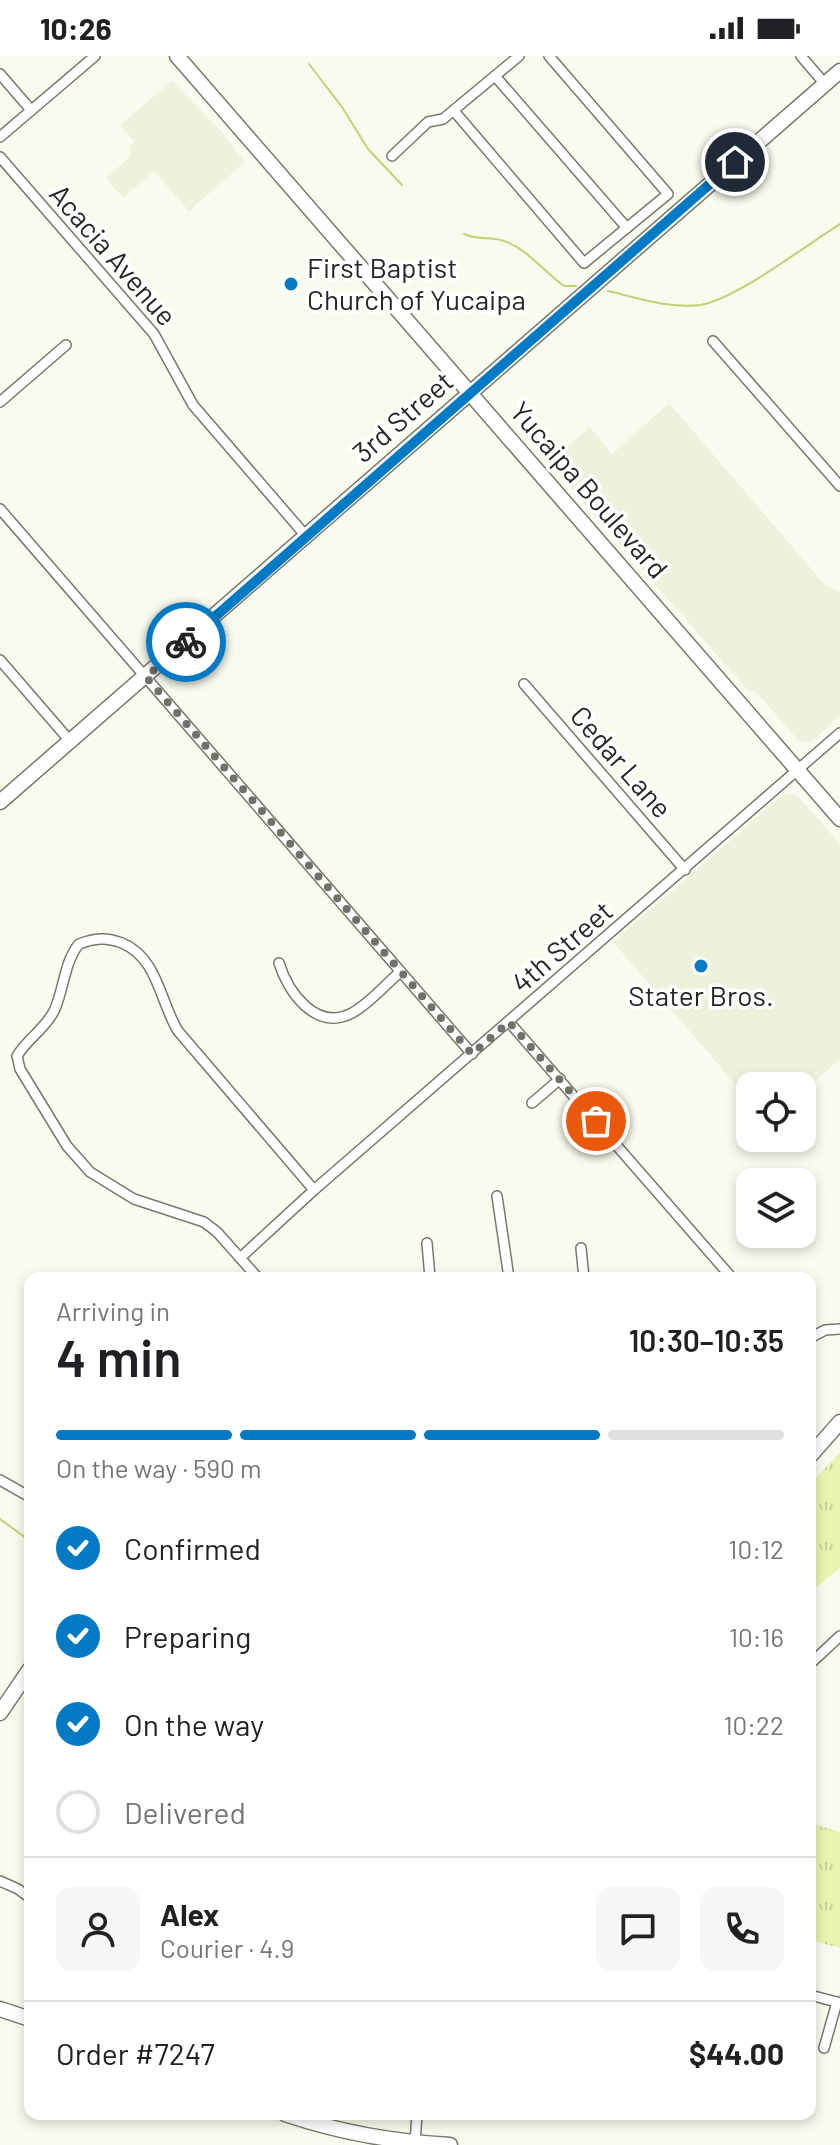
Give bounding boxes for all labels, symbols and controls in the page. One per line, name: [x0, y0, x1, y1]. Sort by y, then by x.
text: 10:26: [40, 10, 112, 46]
pin: [701, 128, 769, 196]
icon: home: [713, 140, 757, 184]
street label: Acacia Avenue: [43, 177, 184, 332]
place label: First Baptist Church of Yucaipa: [307, 250, 526, 316]
marker: First Baptist Church of Yucaipa: [282, 275, 300, 293]
street label: 3rd Street: [345, 363, 459, 469]
street label: Yucaipa Boulevard: [504, 394, 676, 585]
courier: [146, 602, 226, 682]
icon: bike: [164, 620, 208, 664]
street label: Cedar Lane: [564, 698, 680, 824]
street label: 4th Street: [504, 893, 619, 999]
marker: Stater Bros.: [692, 957, 710, 975]
place label: Stater Bros.: [628, 978, 774, 1012]
map controls: [736, 1072, 816, 1248]
button: locate: [736, 1072, 816, 1152]
pin: [562, 1087, 630, 1155]
icon: bag: [574, 1099, 618, 1143]
button: layers: [736, 1168, 816, 1248]
text: Arriving in: [56, 1295, 170, 1326]
text: 10:30–10:35: [629, 1322, 784, 1358]
text: 4 min: [56, 1325, 181, 1387]
text: On the way · 590 m: [56, 1452, 261, 1483]
icon: check: [56, 1526, 100, 1570]
text: Confirmed: [124, 1530, 261, 1566]
text: 10:12: [728, 1533, 784, 1564]
icon: check: [56, 1614, 100, 1658]
text: Preparing: [124, 1618, 251, 1654]
text: 10:16: [729, 1621, 784, 1652]
icon: check: [56, 1702, 100, 1746]
text: On the way: [124, 1706, 264, 1742]
text: 10:22: [724, 1709, 784, 1740]
text: Delivered: [124, 1794, 246, 1830]
button: person: [56, 1887, 140, 1971]
button: chat: [596, 1887, 680, 1971]
button: phone: [700, 1887, 784, 1971]
text: Alex: [160, 1896, 219, 1932]
text: Courier · 4.9: [160, 1932, 294, 1963]
text: Order #7247: [56, 2035, 215, 2071]
text: $44.00: [689, 2035, 784, 2071]

